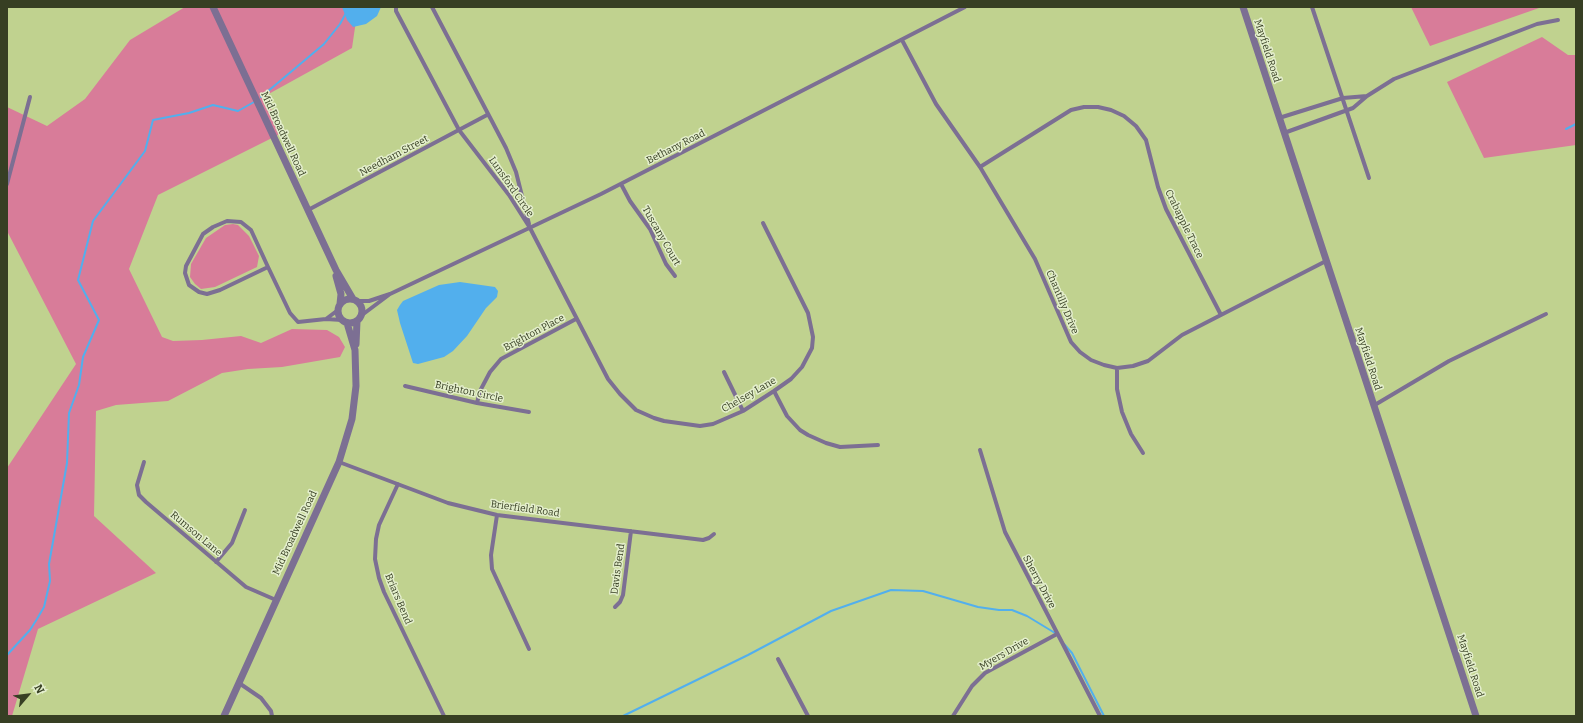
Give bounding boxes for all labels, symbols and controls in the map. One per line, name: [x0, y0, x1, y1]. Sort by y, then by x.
street label: Mayfield Road: [1251, 18, 1283, 84]
street label: Mid Broadwell Road: [258, 90, 308, 178]
street label: Bethany Road: [645, 127, 707, 167]
street label: Needham Street: [358, 133, 430, 179]
street label: Lunsford Circle: [486, 155, 536, 219]
street label: Crabapple Trace: [1162, 188, 1206, 260]
street label: Tuscany Court: [639, 204, 683, 268]
street label: Chantilly Drive: [1043, 268, 1081, 336]
street label: Brighton Place: [502, 312, 566, 354]
street label: Mayfield Road: [1352, 326, 1384, 392]
street label: Chelsey Lane: [720, 375, 778, 415]
street label: Brighton Circle: [434, 379, 504, 405]
street label: Mid Broadwell Road: [270, 489, 320, 577]
street label: Brierfield Road: [490, 498, 560, 520]
street label: Rumson Lane: [168, 509, 224, 559]
street label: Davis Bend: [608, 543, 628, 595]
street label: Sherry Drive: [1020, 553, 1058, 611]
street label: Briars Bend: [382, 572, 414, 626]
street label: Mayfield Road: [1454, 633, 1486, 699]
street label: Myers Drive: [977, 635, 1031, 673]
north arrow: [8, 675, 48, 715]
text: N: [31, 682, 47, 696]

